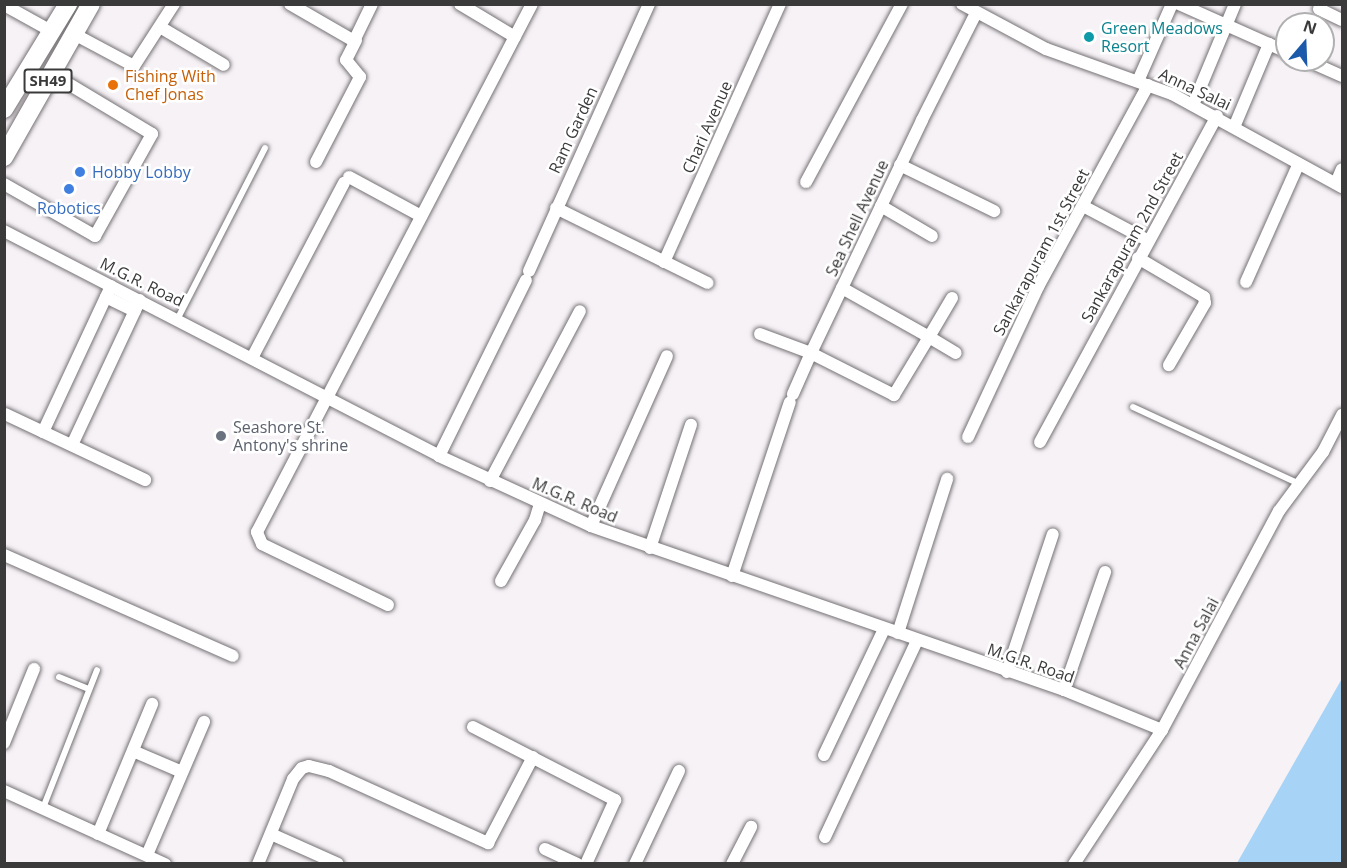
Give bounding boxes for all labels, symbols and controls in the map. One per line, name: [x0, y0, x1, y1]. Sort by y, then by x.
north arrow: [1275, 12, 1335, 72]
text: N: [1300, 14, 1320, 39]
place label: Green Meadows Resort: [1101, 18, 1223, 56]
marker: Green Meadows Resort: [1082, 30, 1096, 44]
street label: Anna Salai: [1156, 64, 1234, 114]
place label: Fishing With Chef Jonas: [125, 66, 216, 104]
road number: SH49: [22, 69, 74, 93]
marker: Fishing With Chef Jonas: [106, 78, 120, 92]
street label: Chari Avenue: [678, 78, 736, 176]
street label: Ram Garden: [545, 84, 601, 176]
street label: Sankarapuram 2nd Street: [1077, 148, 1187, 326]
street label: Sea Shell Avenue: [822, 157, 892, 279]
place label: Hobby Lobby: [92, 162, 191, 182]
marker: Hobby Lobby: [73, 165, 87, 179]
street label: Sankarapuram 1st Street: [989, 166, 1093, 338]
marker: Robotics: [62, 182, 76, 196]
place label: Robotics: [37, 198, 101, 218]
street label: M.G.R. Road: [97, 253, 187, 311]
place label: Seashore St. Antony's shrine: [233, 417, 348, 455]
marker: Seashore St. Antony's shrine: [214, 429, 228, 443]
street label: M.G.R. Road: [529, 473, 621, 527]
street label: Anna Salai: [1169, 594, 1223, 672]
street label: M.G.R. Road: [985, 639, 1077, 687]

